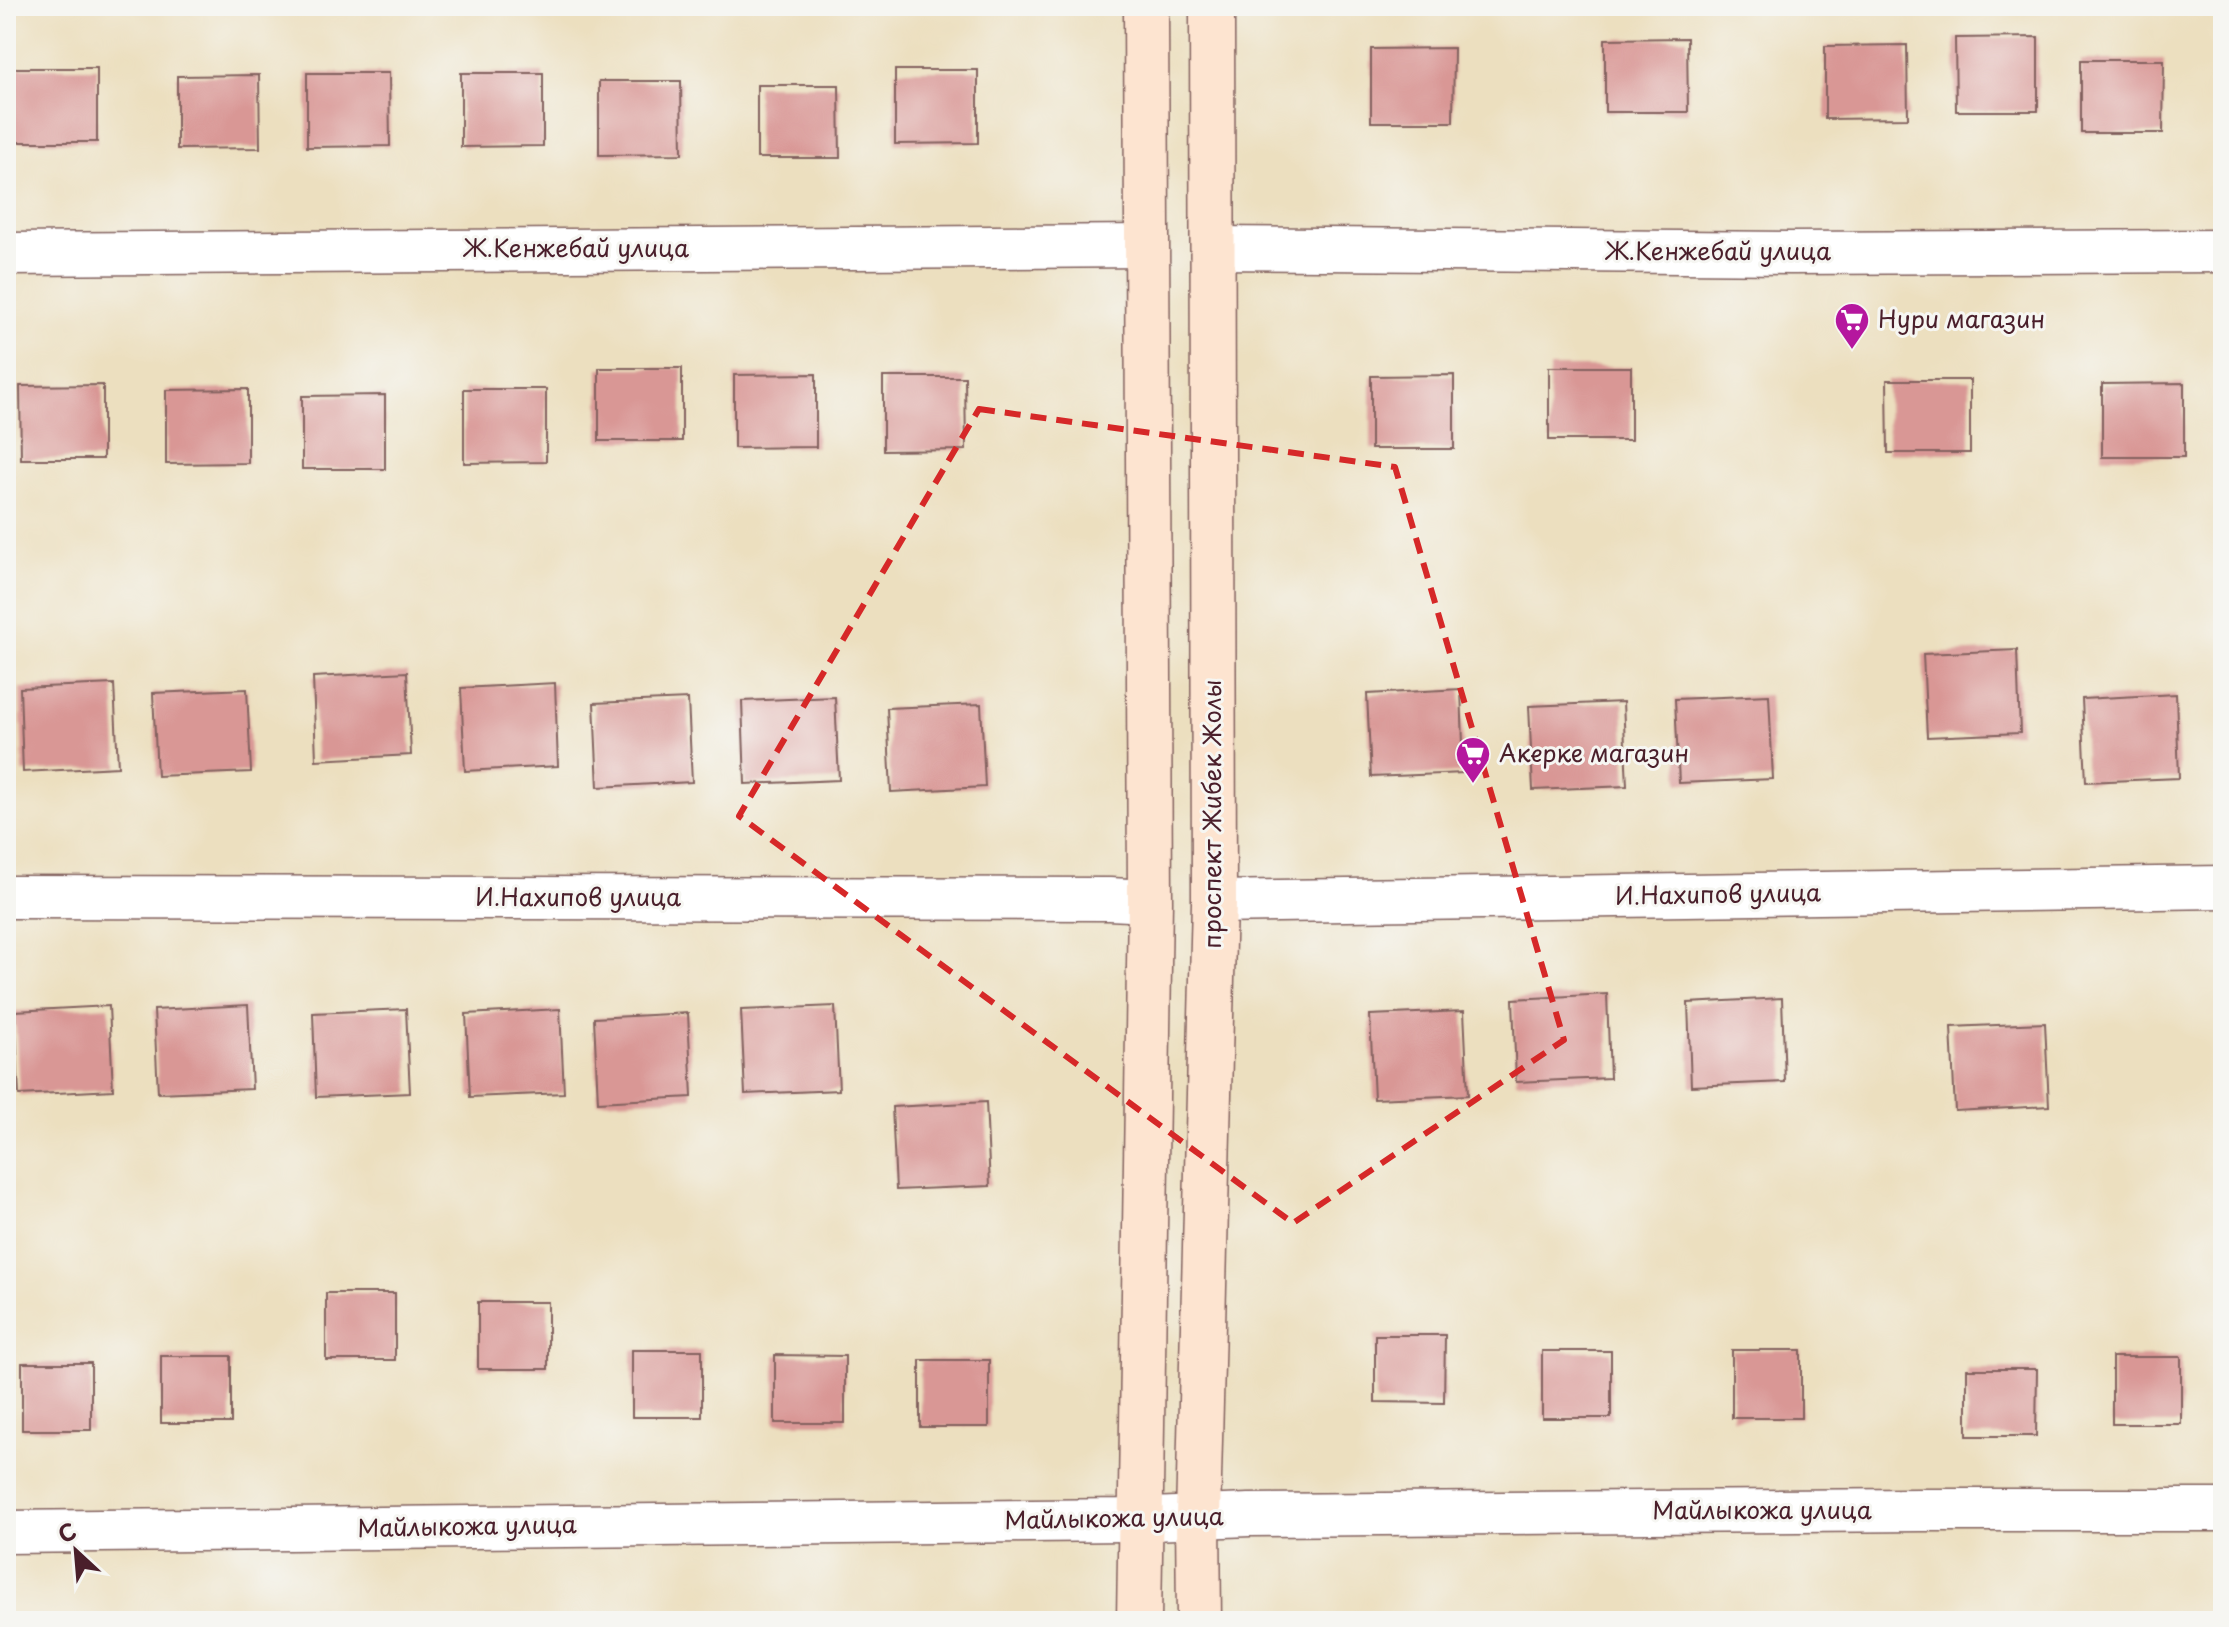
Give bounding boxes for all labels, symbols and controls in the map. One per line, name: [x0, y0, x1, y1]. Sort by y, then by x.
street label: Ж.Кенжебай улица: [462, 229, 689, 265]
street label: Ж.Кенжебай улица: [1604, 232, 1831, 268]
place label: Нури магазин: [1878, 300, 2045, 336]
supermarket icon: Нури магазин: [1833, 301, 1871, 351]
street label: проспект Жибек Жолы: [1193, 679, 1229, 949]
place label: Акерке магазин: [1499, 734, 1689, 770]
supermarket icon: Акерке магазин: [1454, 735, 1492, 785]
street label: И.Нахипов улица: [1615, 873, 1821, 913]
street label: И.Нахипов улица: [475, 878, 681, 914]
street label: Майлыкожа улица: [1652, 1491, 1872, 1527]
street label: Майлыкожа улица: [1004, 1497, 1224, 1537]
street label: Майлыкожа улица: [357, 1505, 577, 1545]
north arrow: [36, 1511, 116, 1591]
text: С: [52, 1513, 81, 1550]

